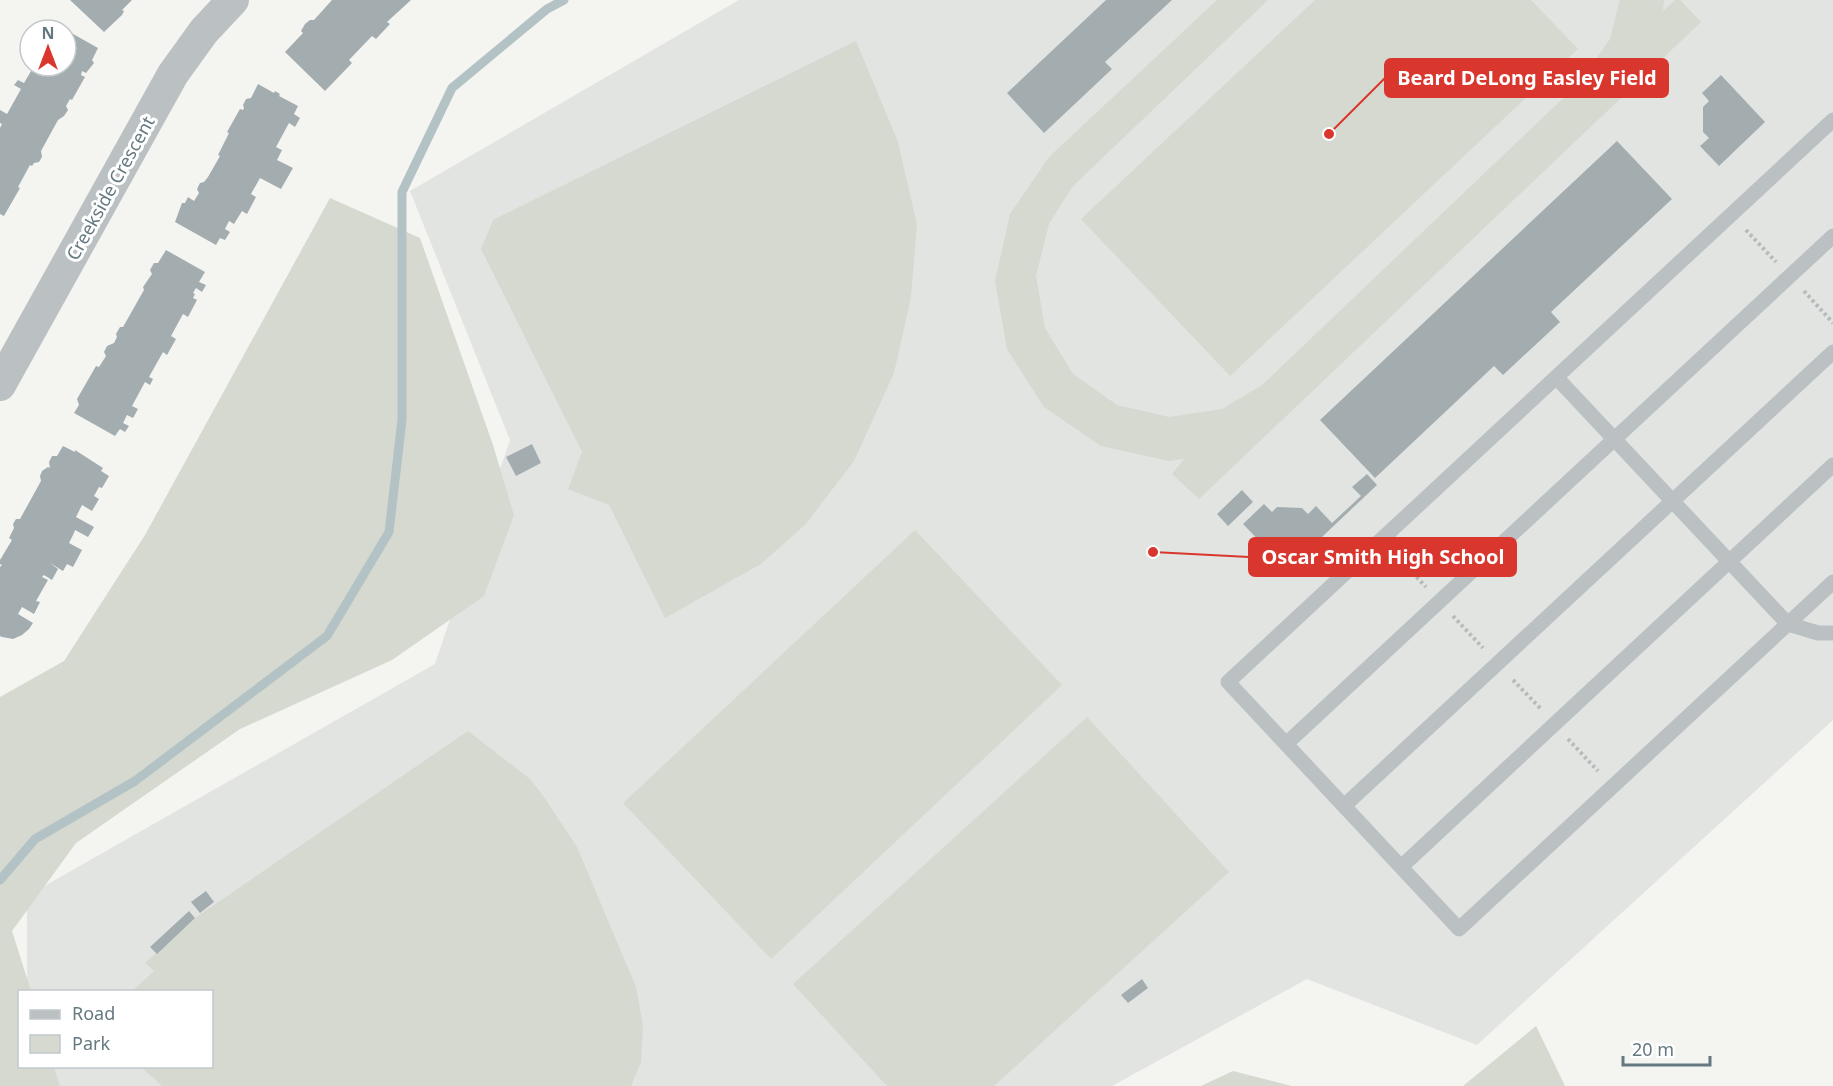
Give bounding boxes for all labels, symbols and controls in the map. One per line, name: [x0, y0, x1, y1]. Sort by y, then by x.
north arrow: [18, 18, 78, 78]
text: N: [41, 22, 55, 44]
callout: Beard DeLong Easley Field: [1385, 59, 1668, 97]
text: Beard DeLong Easley Field: [1397, 64, 1657, 91]
street label: Creekside Crescent: [60, 111, 160, 264]
callout: Oscar Smith High School: [1249, 538, 1516, 576]
text: Oscar Smith High School: [1261, 543, 1505, 570]
legend: [18, 990, 213, 1068]
text: Road: [72, 1001, 115, 1025]
scale bar: [1623, 1029, 1710, 1067]
text: Park: [72, 1031, 110, 1055]
text: 20 m: [1632, 1037, 1674, 1061]

